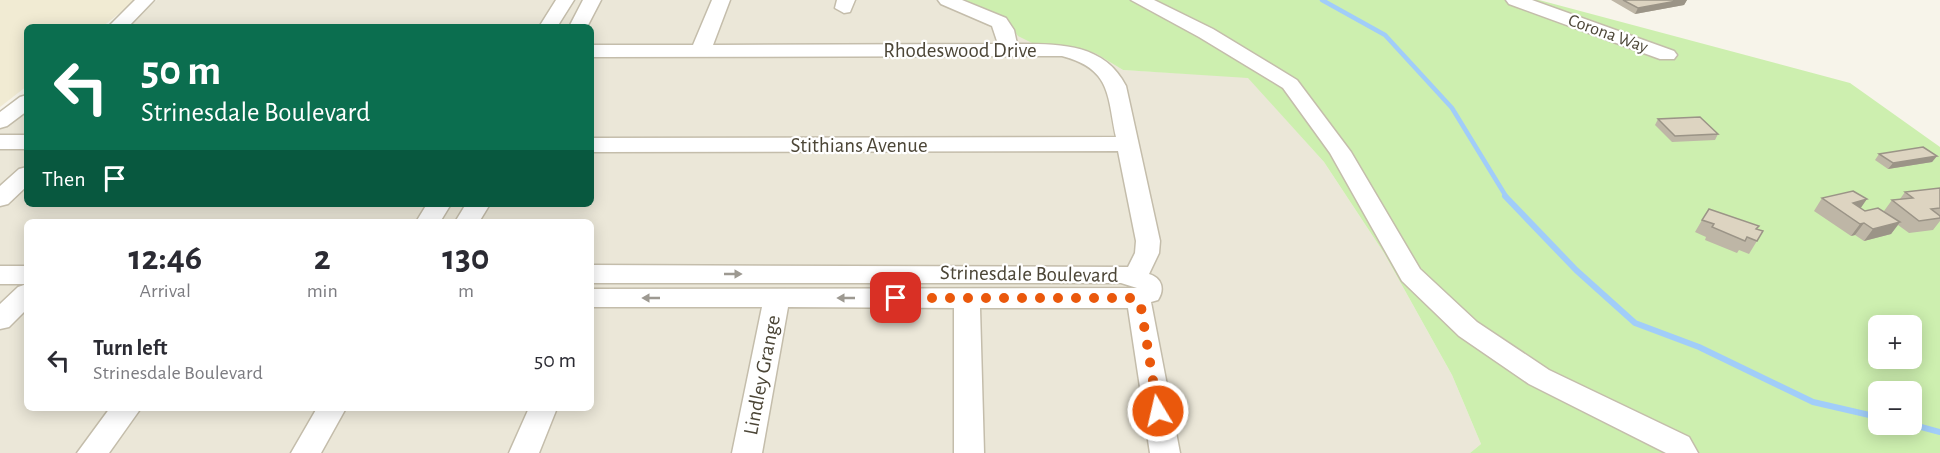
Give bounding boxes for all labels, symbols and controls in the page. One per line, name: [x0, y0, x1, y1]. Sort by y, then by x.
street label: Corona Way: [1566, 11, 1651, 57]
street label: Rhodeswood Drive: [883, 40, 1037, 61]
icon: left: [42, 48, 120, 126]
text: 50 m: [141, 50, 221, 92]
text: Strinesdale Boulevard: [141, 99, 370, 126]
street label: Stithians Avenue: [790, 135, 928, 156]
icon: arrive: [98, 162, 131, 195]
text: Then: [42, 168, 86, 190]
text: 12:46: [128, 240, 202, 276]
text: 2: [314, 240, 331, 276]
text: 130: [442, 240, 490, 276]
street label: Strinesdale Boulevard: [940, 262, 1118, 286]
one-way arrow: [724, 269, 743, 279]
pin: [870, 272, 921, 323]
text: Arrival: [140, 281, 191, 301]
text: min: [307, 281, 338, 301]
text: m: [458, 281, 474, 301]
icon: arrive: [879, 281, 912, 314]
one-way arrow: [641, 293, 660, 303]
one-way arrow: [836, 293, 855, 303]
street label: Lindley Grange: [740, 313, 784, 437]
map controls: [1868, 315, 1922, 435]
button: +: [1868, 315, 1922, 369]
text: Turn left: [93, 337, 167, 359]
icon: left: [42, 344, 75, 377]
text: 50 m: [534, 349, 576, 371]
text: Strinesdale Boulevard: [93, 363, 263, 383]
position arrow: [1126, 379, 1190, 443]
button: −: [1868, 381, 1922, 435]

